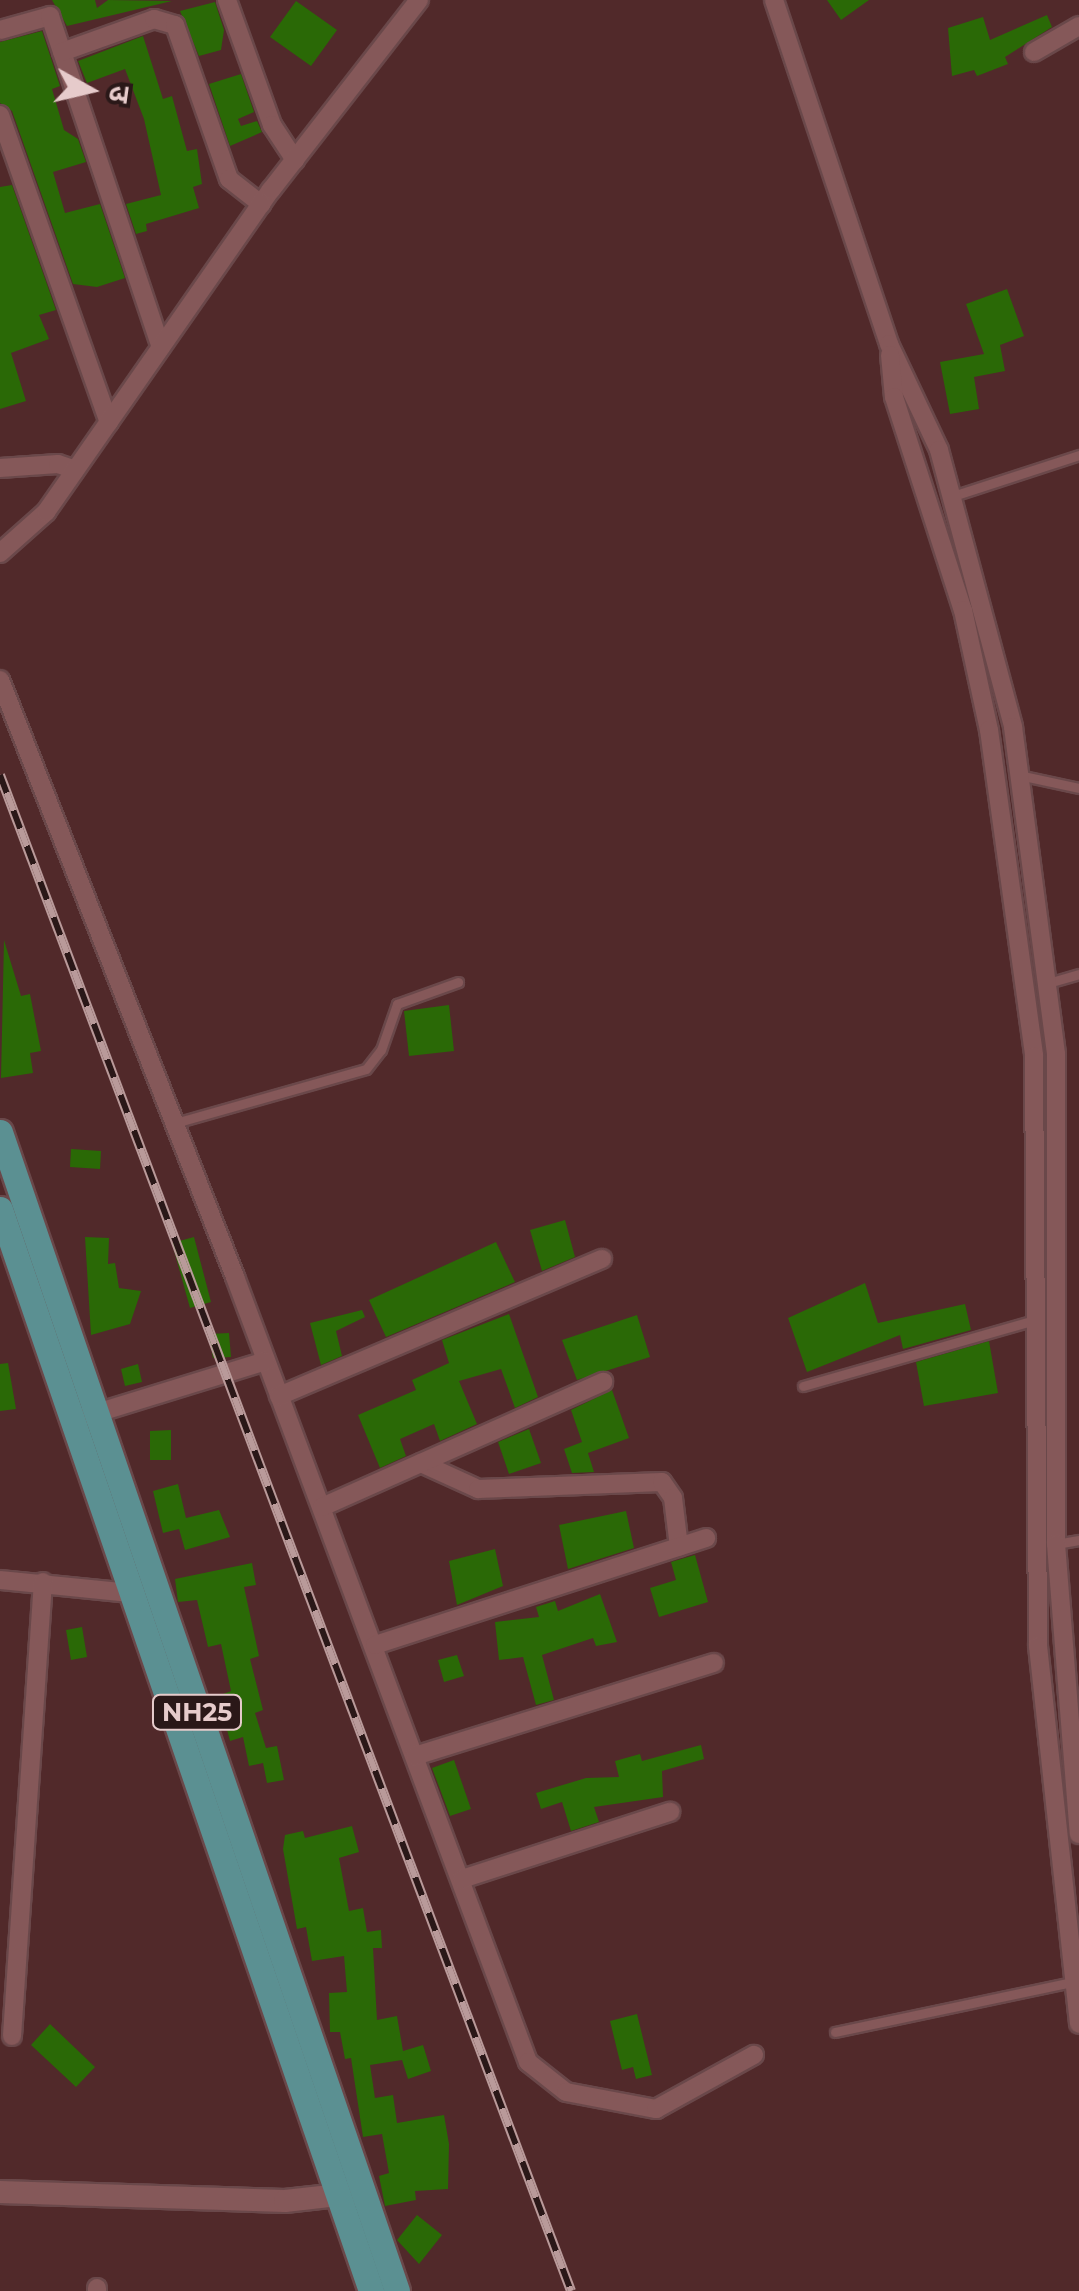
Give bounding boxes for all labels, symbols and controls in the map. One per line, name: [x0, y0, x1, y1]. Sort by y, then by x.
north arrow: [40, 40, 140, 140]
text: उ: [102, 84, 138, 105]
road number: NH25: [150, 1692, 244, 1732]

